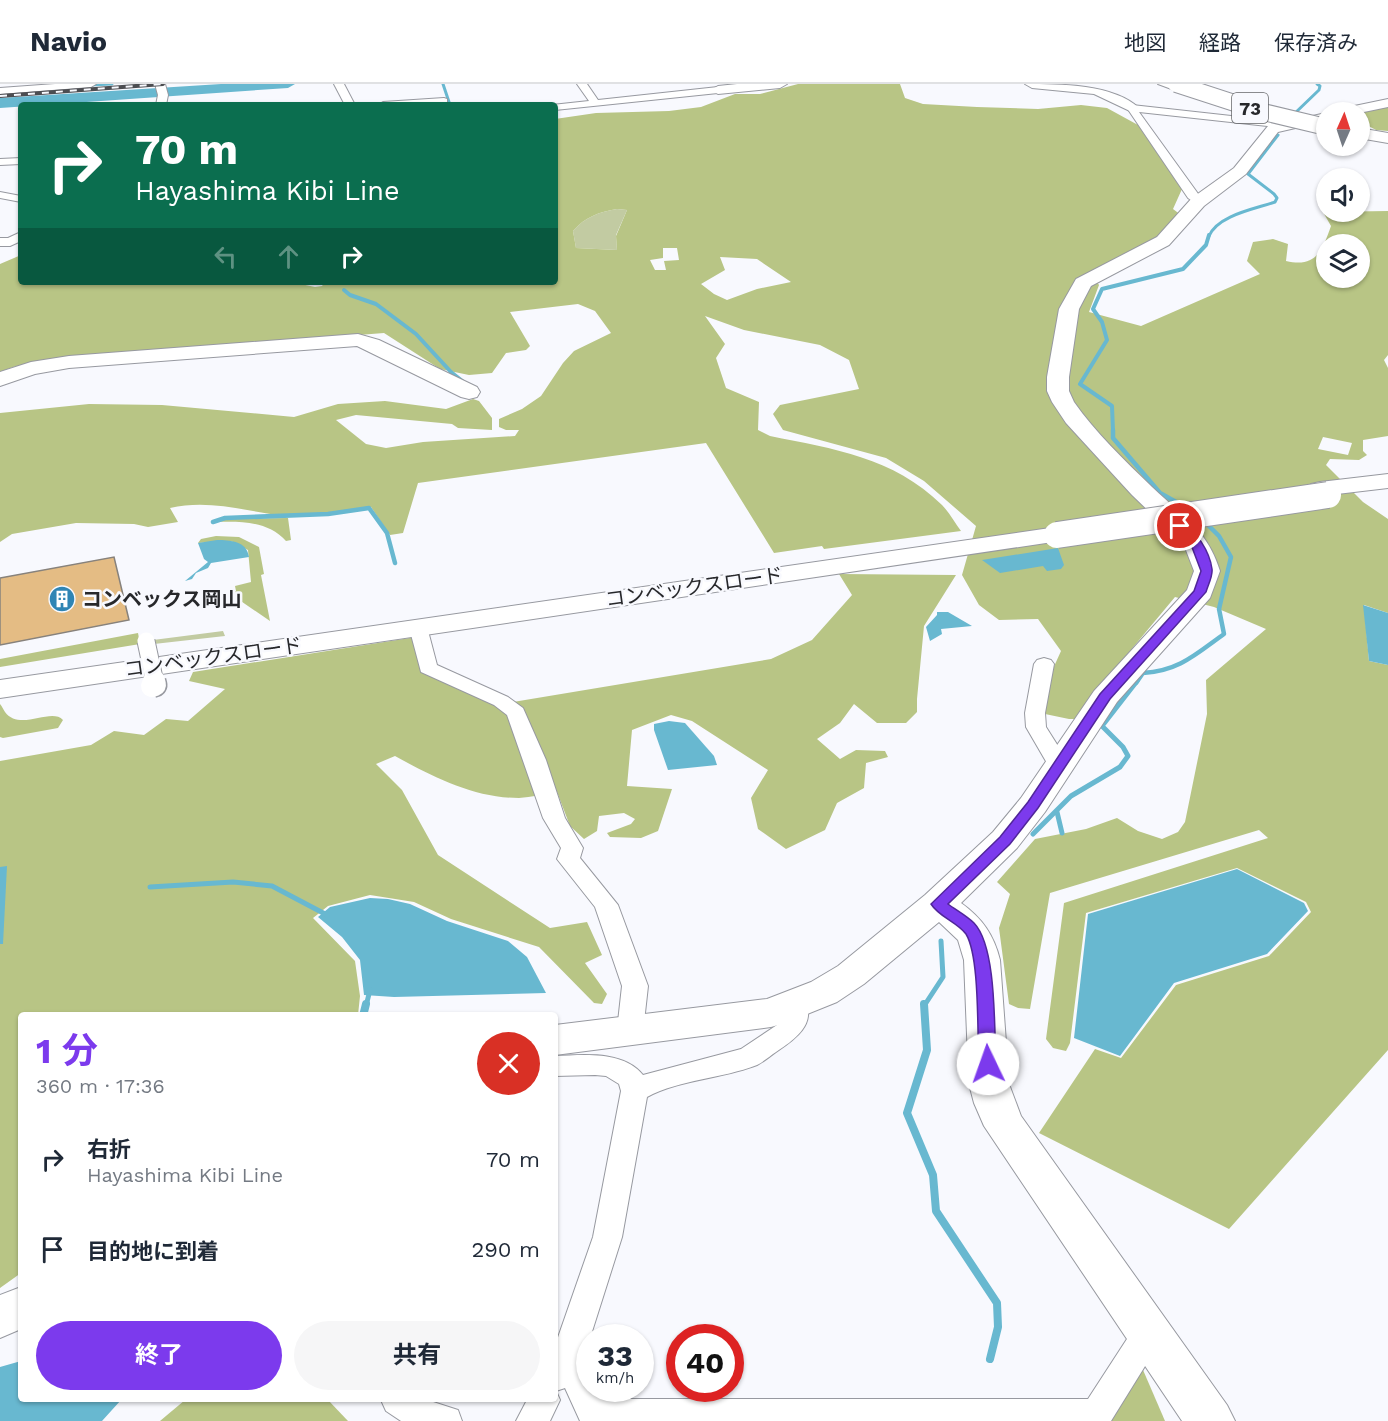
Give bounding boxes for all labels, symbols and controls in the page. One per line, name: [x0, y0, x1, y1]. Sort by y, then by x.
text: Navio: [30, 25, 107, 58]
text: 地図: [1124, 30, 1166, 55]
text: 経路: [1199, 30, 1241, 55]
text: 保存済み: [1274, 30, 1358, 55]
road number: 73: [1232, 93, 1268, 123]
north arrow: [1316, 102, 1370, 156]
map controls: [1316, 102, 1370, 288]
text: 70 m: [135, 125, 238, 174]
icon: right: [36, 126, 114, 204]
button: sound: [1316, 168, 1370, 222]
text: Hayashima Kibi Line: [135, 175, 400, 207]
button: layers: [1316, 234, 1370, 288]
icon: left: [209, 240, 242, 273]
icon: ahead: [272, 240, 305, 273]
icon: right: [335, 240, 368, 273]
pin: [1154, 500, 1205, 551]
icon: arrive: [1163, 509, 1196, 542]
street label: コンベックスロード: [603, 563, 785, 611]
building icon: コンベックス岡山: [47, 584, 77, 614]
place label: コンベックス岡山: [82, 587, 241, 611]
street label: コンベックスロード: [122, 633, 304, 681]
text: 1 分: [36, 1030, 98, 1072]
button: close: [477, 1032, 540, 1095]
position arrow: [956, 1032, 1020, 1096]
text: 360 m · 17:36: [36, 1074, 165, 1098]
text: 右折: [87, 1137, 131, 1162]
icon: right: [36, 1143, 69, 1176]
text: 70 m: [486, 1147, 540, 1172]
text: Hayashima Kibi Line: [87, 1163, 283, 1187]
icon: arrive: [36, 1233, 69, 1266]
text: 290 m: [471, 1237, 540, 1262]
text: 目的地に到着: [87, 1239, 219, 1264]
button: 終了: [36, 1321, 282, 1390]
button: 共有: [294, 1321, 540, 1390]
speed limit sign: 40: [666, 1324, 744, 1402]
text: 33: [597, 1338, 633, 1373]
text: km/h: [596, 1369, 634, 1387]

